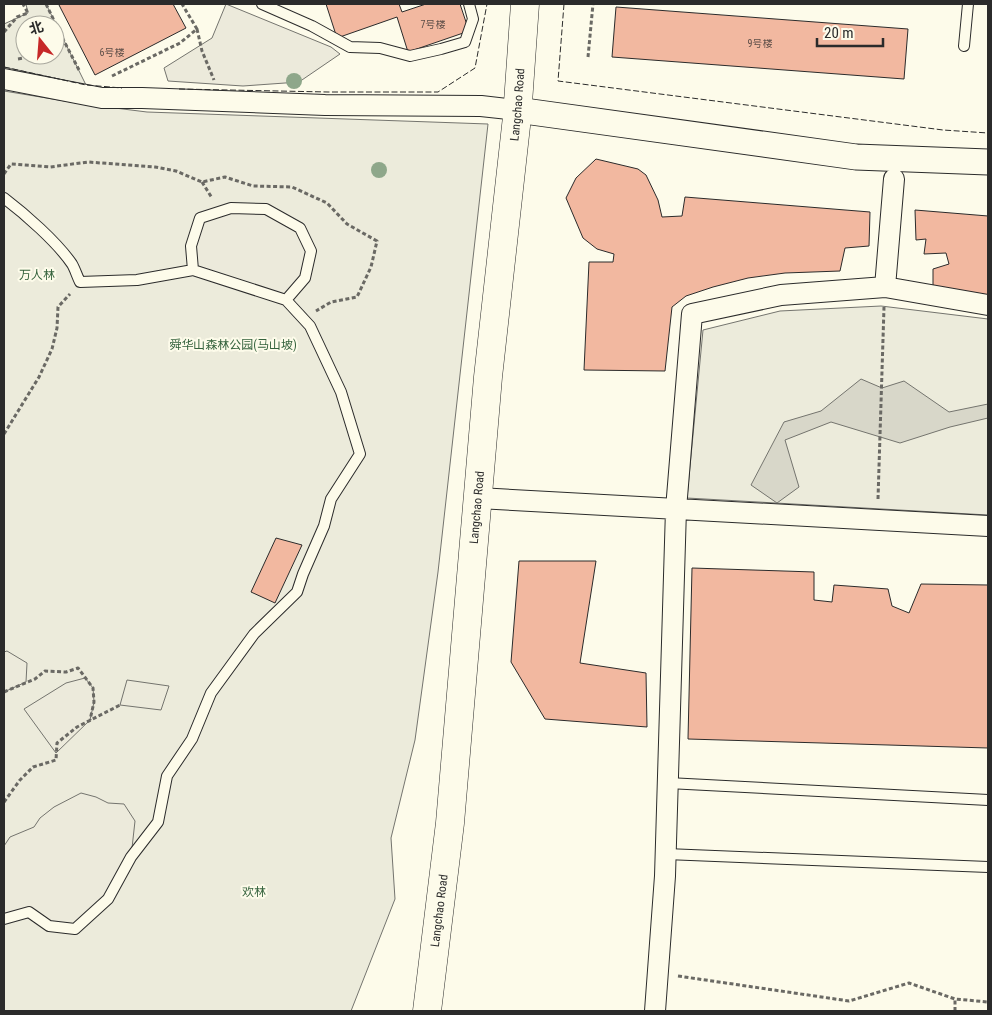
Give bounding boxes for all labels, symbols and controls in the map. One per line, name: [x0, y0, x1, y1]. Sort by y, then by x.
north arrow: [15, 15, 65, 65]
scale bar: [817, 15, 883, 47]
text: 北: [27, 18, 45, 37]
house number: 7号楼: [421, 19, 445, 30]
text: 20 m: [824, 24, 854, 42]
house number: 9号楼: [748, 38, 772, 49]
house number: 6号楼: [100, 47, 124, 58]
street label: Langchao Road: [507, 68, 527, 142]
park label: 万人林: [19, 268, 55, 282]
park label: 舜华山森林公园(马山坡): [169, 338, 297, 352]
street label: Langchao Road: [467, 470, 487, 545]
street label: Langchao Road: [428, 874, 451, 948]
park label: 欢林: [242, 885, 266, 899]

